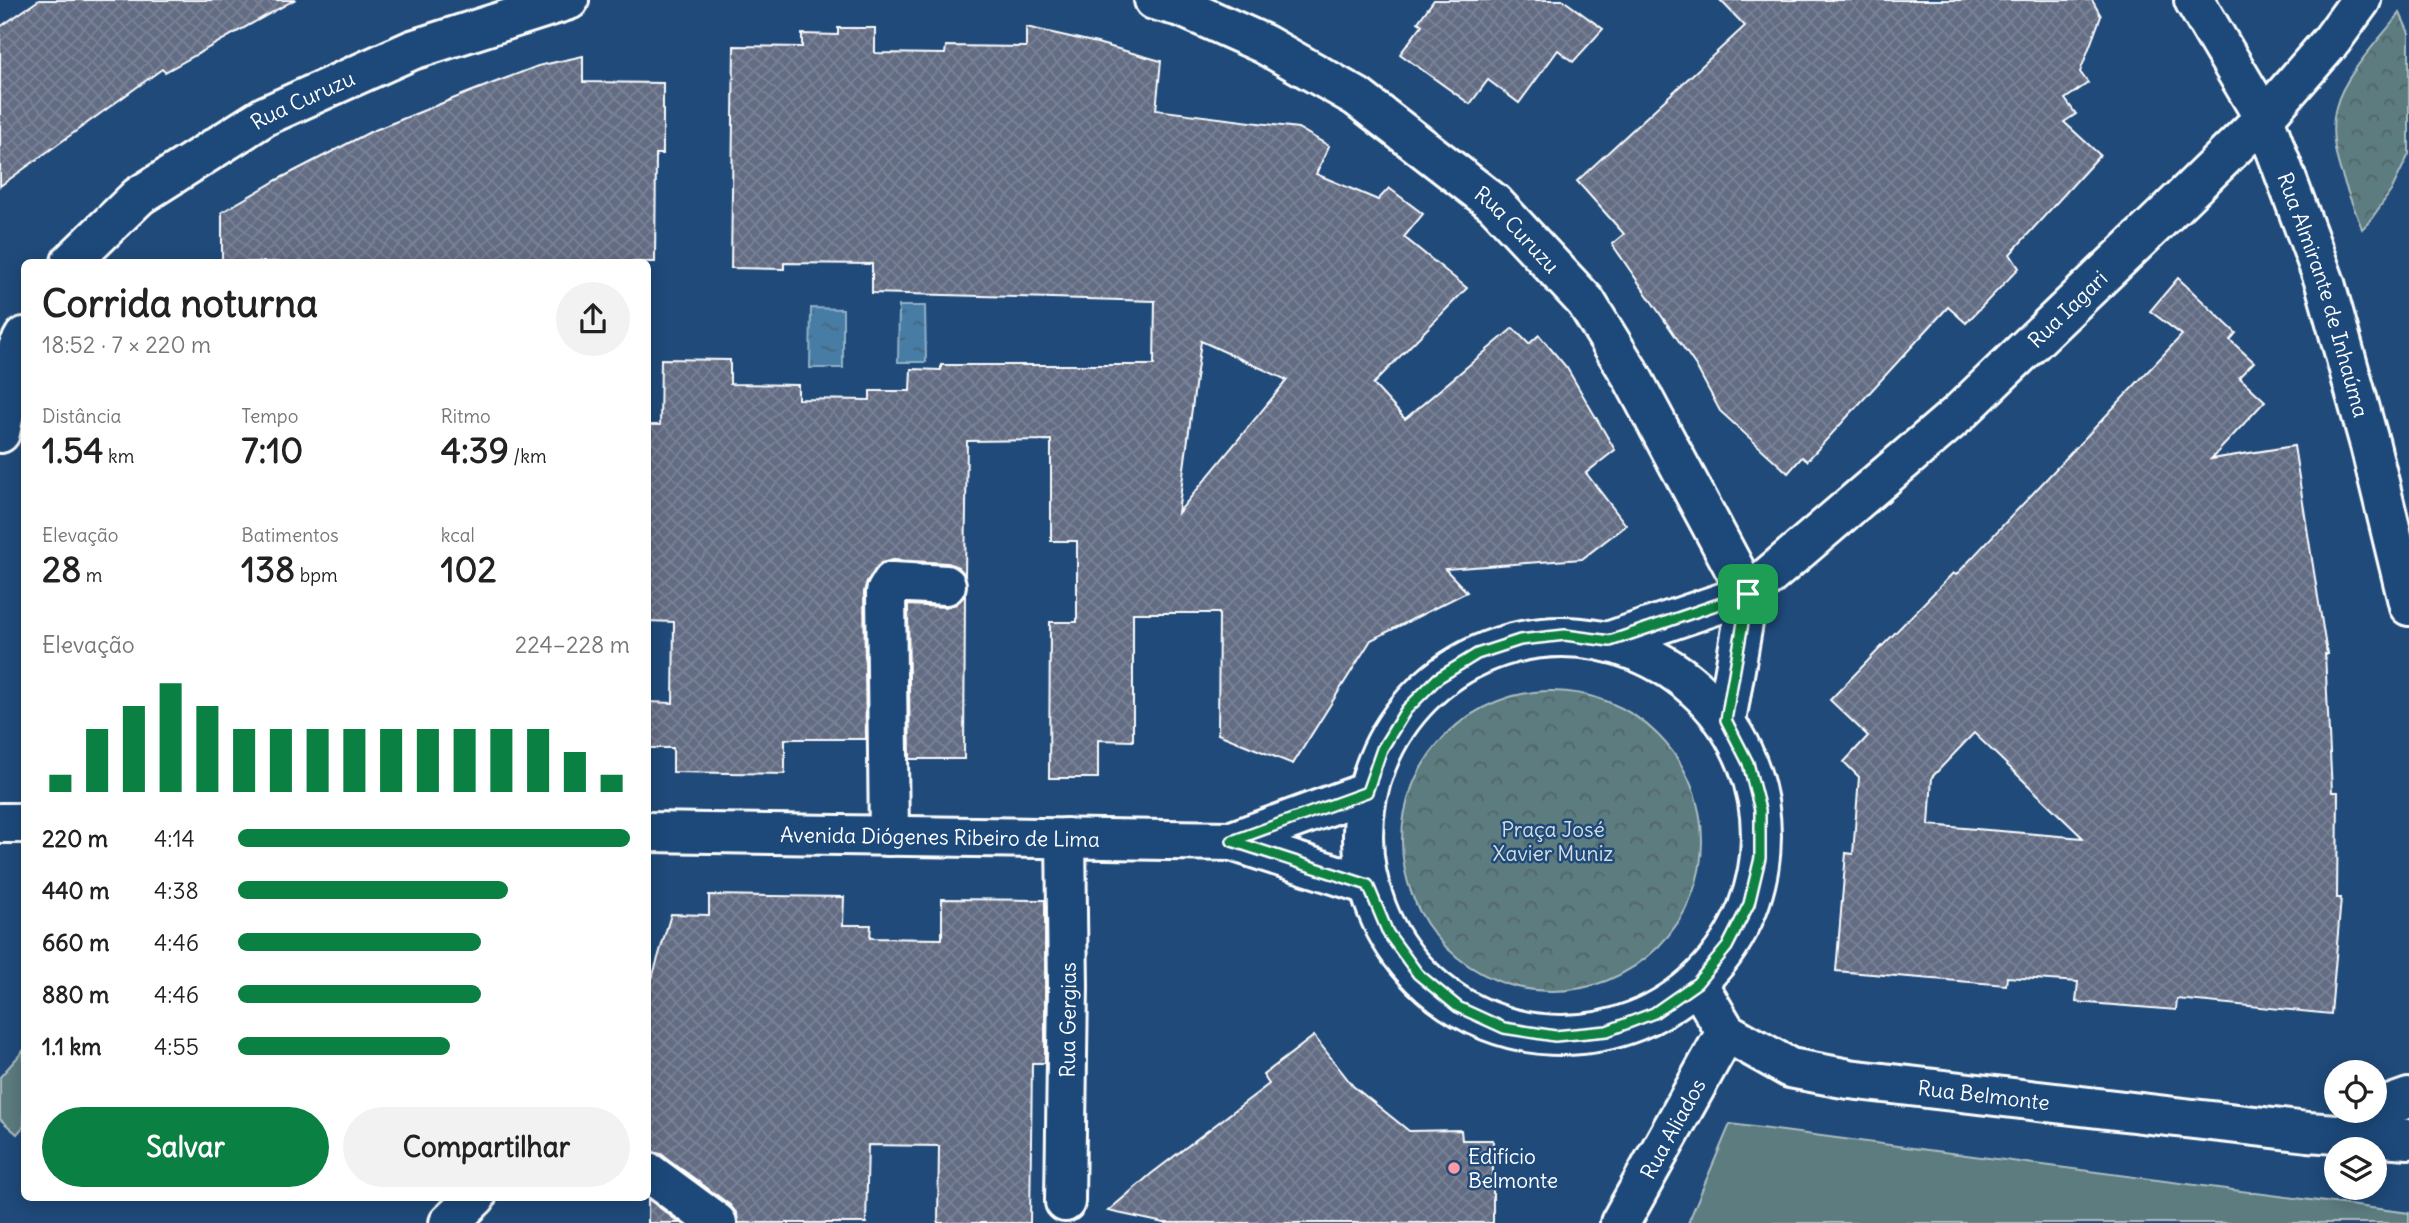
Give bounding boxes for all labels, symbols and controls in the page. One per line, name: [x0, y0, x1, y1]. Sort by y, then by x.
street label: Rua Curuzu: [245, 64, 359, 135]
street label: Rua Almirante de Inhaúma: [2272, 169, 2375, 420]
street label: Rua Curuzu: [1469, 180, 1566, 279]
street label: Rua Iagari: [2022, 264, 2113, 353]
text: Corrida noturna: [42, 280, 318, 327]
button: share: [556, 282, 630, 356]
text: 18:52 · 7 × 220 m: [42, 330, 211, 359]
text: Distância: [42, 404, 121, 428]
text: Tempo: [241, 404, 298, 428]
text: Ritmo: [441, 404, 491, 428]
text: 1.54: [42, 428, 104, 472]
text: 7:10: [241, 428, 303, 472]
text: 4:39: [441, 428, 509, 472]
text: km: [104, 444, 134, 468]
text: /km: [509, 444, 547, 468]
text: Elevação: [42, 523, 119, 547]
text: Batimentos: [241, 523, 339, 547]
text: kcal: [441, 523, 475, 547]
text: 28: [42, 547, 81, 591]
text: 138: [241, 547, 295, 591]
text: 102: [441, 547, 497, 591]
text: m: [81, 563, 103, 587]
text: bpm: [295, 563, 338, 587]
pin: [1718, 564, 1778, 624]
icon: arrive: [1729, 575, 1767, 613]
text: Elevação: [42, 630, 135, 659]
text: 224–228 m: [515, 630, 630, 659]
park label: Praça José Xavier Muniz: [1493, 816, 1613, 867]
street label: Avenida Diógenes Ribeiro de Lima: [780, 821, 1100, 852]
text: 220 m: [42, 824, 108, 853]
text: 4:14: [154, 824, 195, 853]
text: 440 m: [42, 876, 109, 905]
text: 4:38: [154, 876, 199, 905]
text: 660 m: [42, 928, 109, 957]
text: 4:46: [154, 928, 199, 957]
street label: Rua Gergias: [1053, 962, 1082, 1078]
text: 880 m: [42, 980, 109, 1009]
text: 4:46: [154, 980, 199, 1009]
text: 1.1 km: [42, 1032, 101, 1061]
text: 4:55: [154, 1032, 199, 1061]
map controls: [2324, 1060, 2387, 1200]
button: locate: [2324, 1060, 2387, 1123]
street label: Rua Aliados: [1634, 1073, 1711, 1184]
street label: Rua Belmonte: [1916, 1074, 2051, 1116]
button: Salvar: [42, 1107, 329, 1187]
button: Compartilhar: [343, 1107, 630, 1187]
button: layers: [2324, 1137, 2387, 1200]
place label: Edifício Belmonte: [1468, 1143, 1558, 1194]
marker: Edifício Belmonte: [1446, 1160, 1462, 1176]

